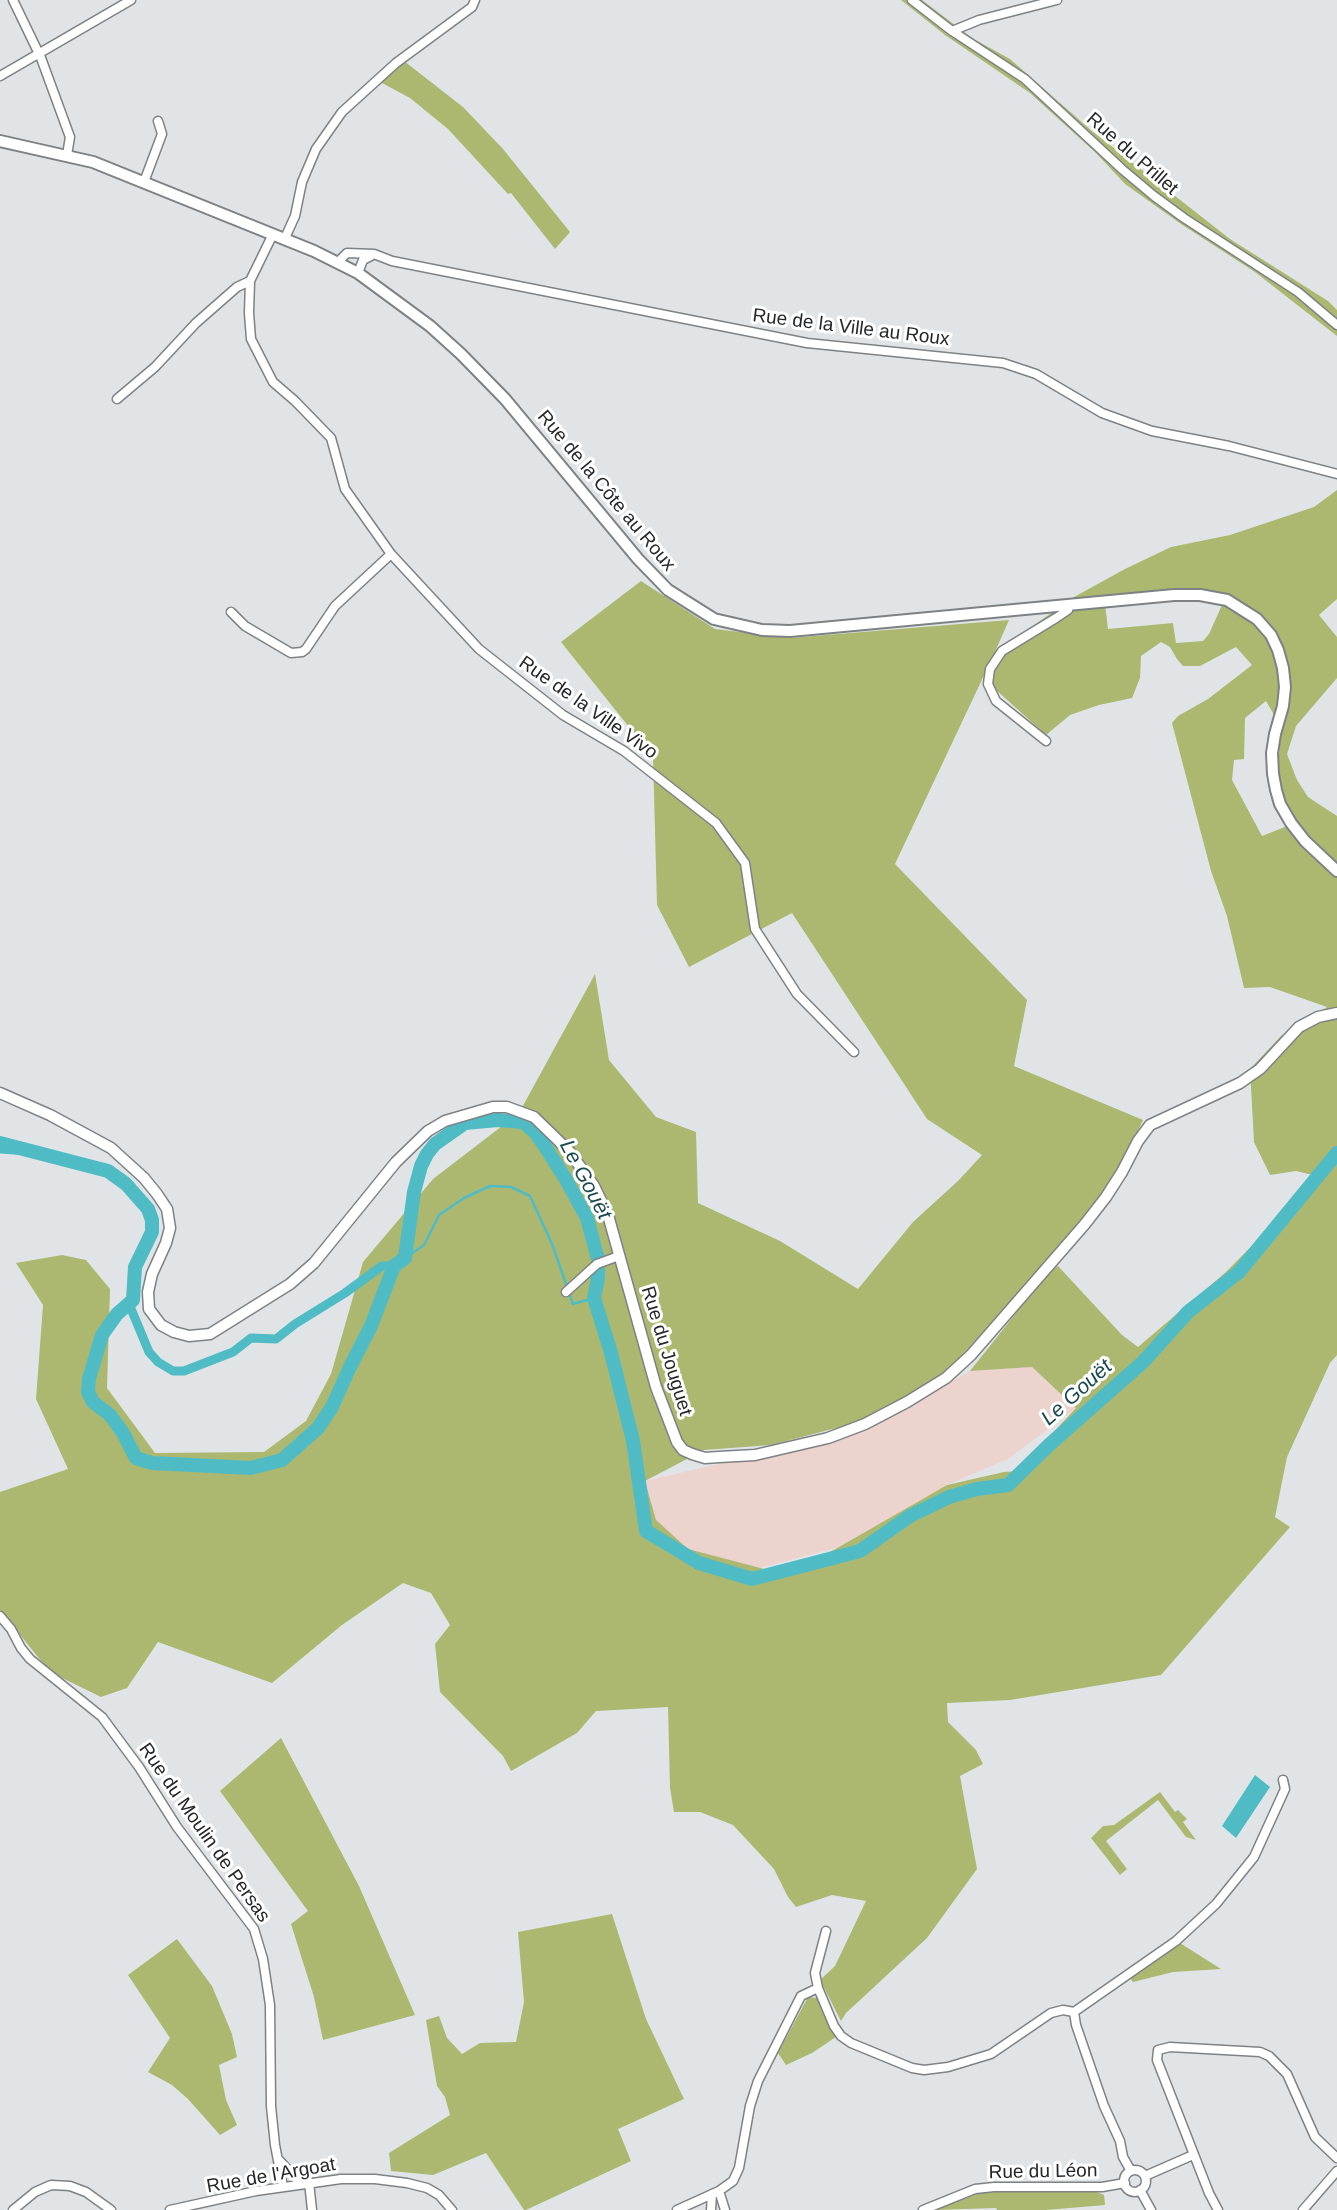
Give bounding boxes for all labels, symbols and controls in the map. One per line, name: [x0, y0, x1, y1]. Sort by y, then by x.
street label: Rue du Prillet: [1081, 108, 1183, 200]
street label: Rue de la Ville au Roux: [751, 305, 951, 351]
street label: Rue de la Côte au Roux: [532, 406, 680, 576]
street label: Rue de la Ville Vivo: [514, 652, 662, 764]
water label: Le Gouët: [554, 1136, 616, 1224]
street label: Rue du Jouguet: [635, 1284, 697, 1418]
water label: Le Gouët: [1036, 1355, 1118, 1431]
street label: Rue du Moulin de Persas: [133, 1739, 275, 1927]
street label: Rue de l'Argoat: [205, 2153, 337, 2199]
street label: Rue du Léon: [988, 2160, 1098, 2184]

